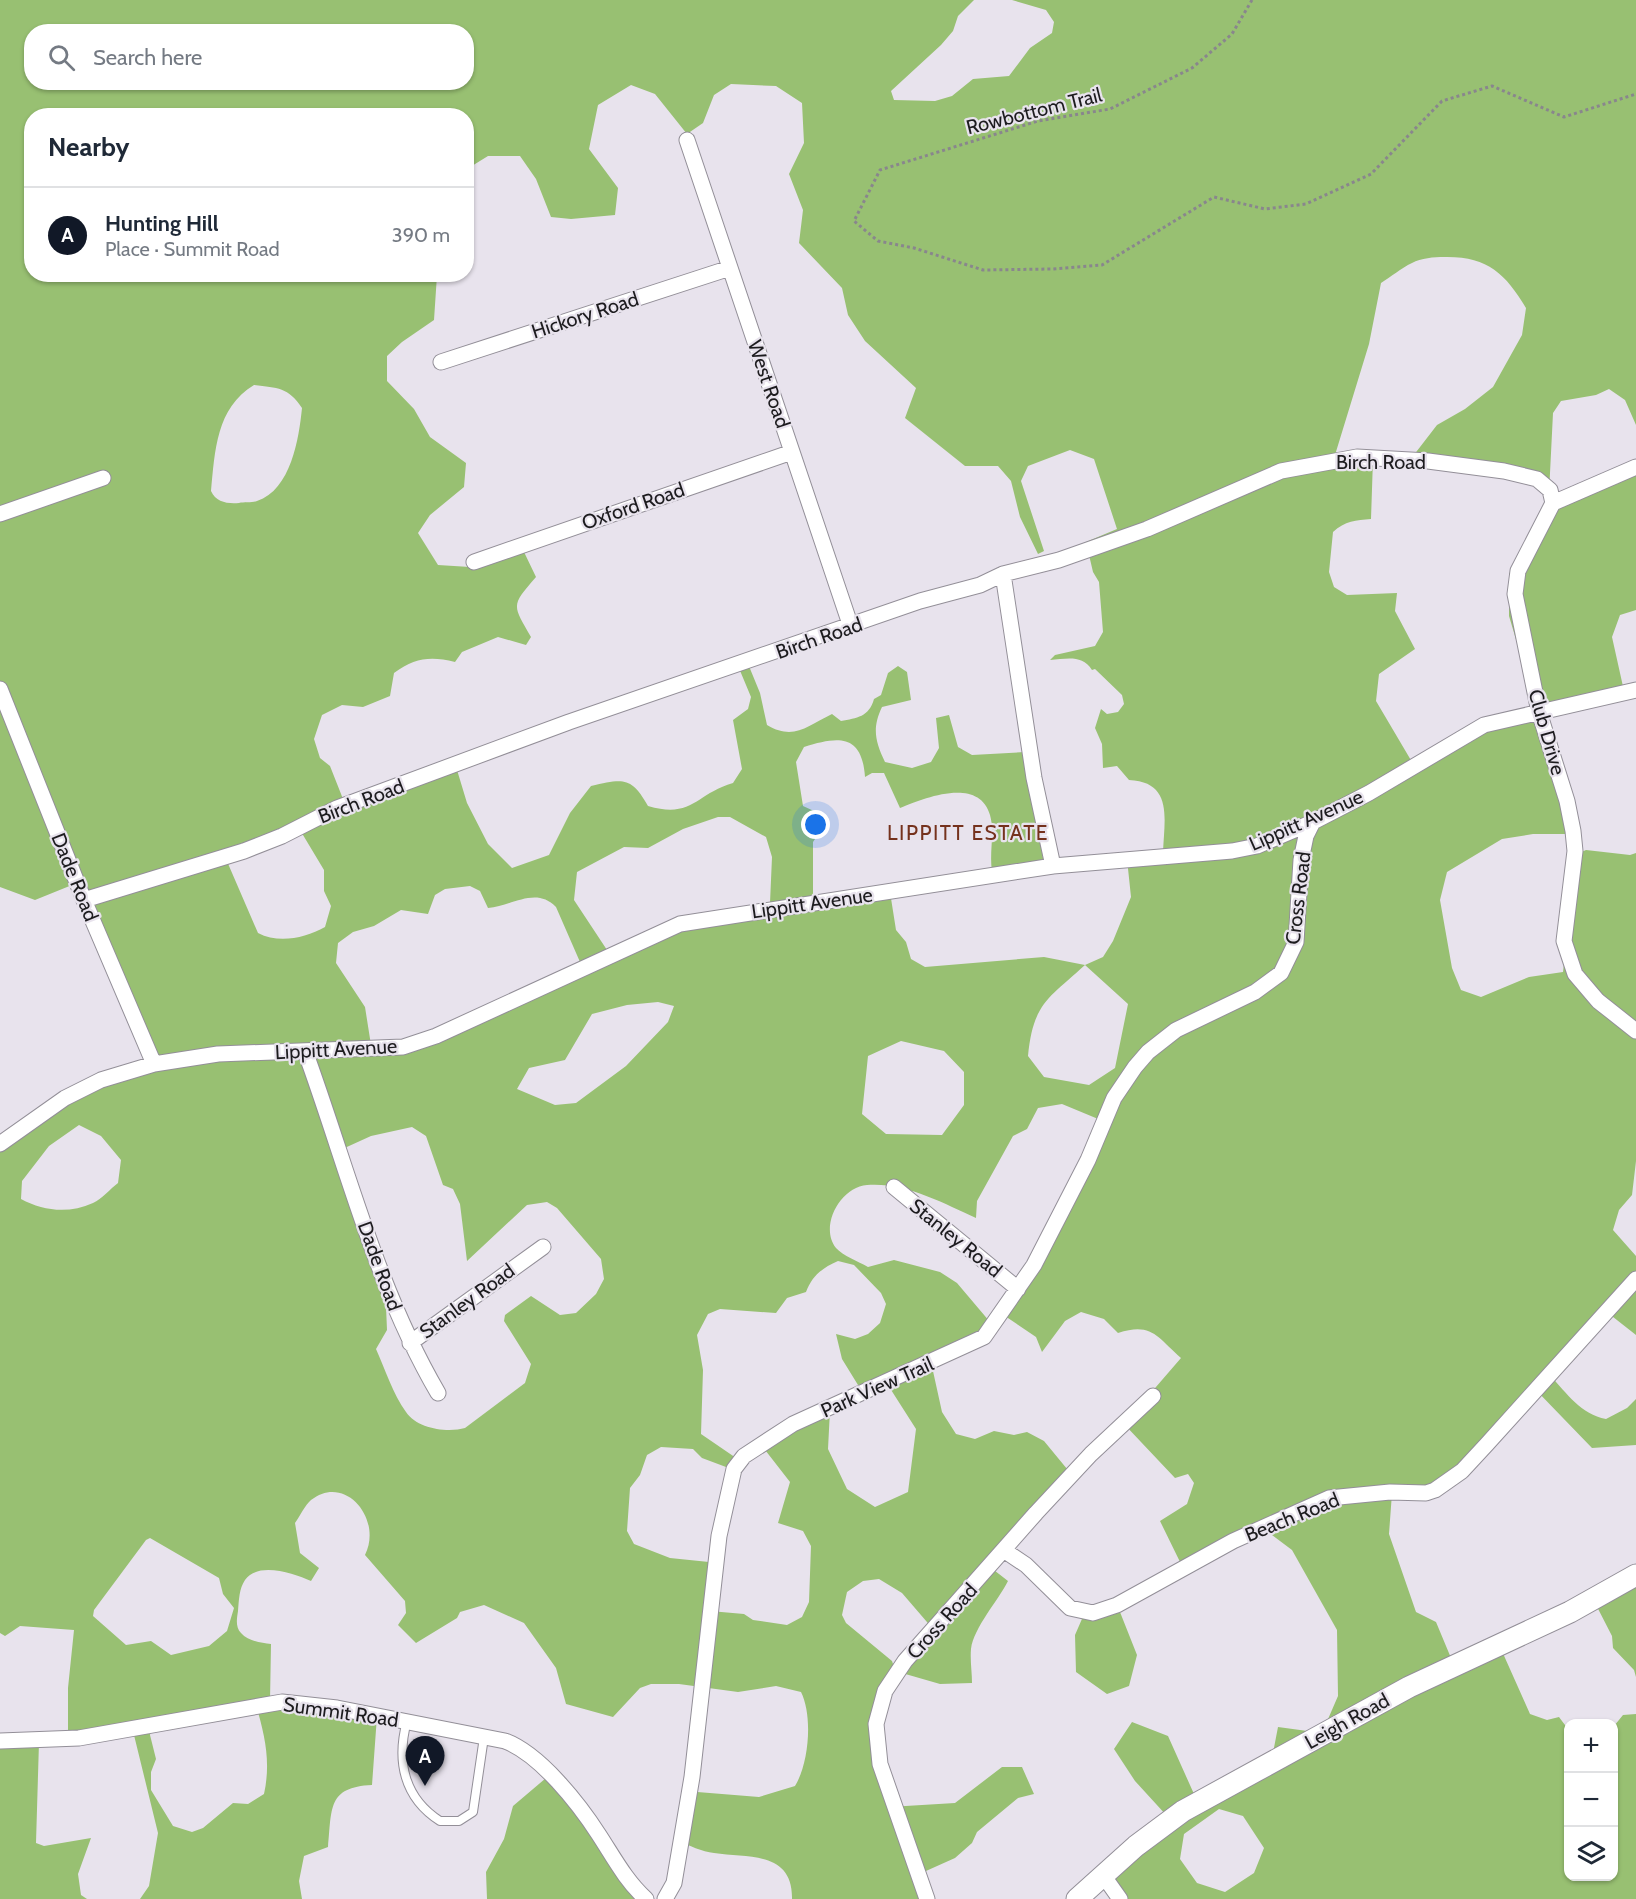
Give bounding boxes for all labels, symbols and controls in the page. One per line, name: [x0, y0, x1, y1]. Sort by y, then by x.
search box: [24, 24, 474, 90]
icon: search: [45, 41, 78, 74]
text: Search here: [93, 44, 202, 71]
street label: Rowbottom Trail: [964, 82, 1105, 139]
text: Nearby: [48, 131, 129, 163]
text: Hunting Hill: [105, 210, 219, 237]
text: A: [61, 223, 74, 247]
text: 390 m: [392, 223, 450, 247]
text: Place · Summit Road: [105, 237, 280, 261]
street label: Hickory Road: [528, 286, 642, 344]
street label: West Road: [743, 337, 795, 431]
street label: Birch Road: [1336, 450, 1426, 474]
street label: Oxford Road: [578, 477, 688, 535]
street label: Birch Road: [773, 612, 865, 664]
street label: Club Drive: [1523, 686, 1571, 778]
street label: Birch Road: [315, 774, 407, 828]
street label: Lippitt Avenue: [1245, 784, 1367, 856]
your location: [801, 810, 830, 839]
district label: LIPPITT ESTATE: [887, 820, 1049, 845]
street label: Dade Road: [46, 829, 104, 925]
street label: Cross Road: [1280, 850, 1316, 946]
street label: Lippitt Avenue: [750, 883, 874, 923]
street label: Lippitt Avenue: [274, 1034, 398, 1064]
street label: Stanley Road: [905, 1194, 1007, 1282]
street label: Dade Road: [353, 1218, 407, 1314]
street label: Stanley Road: [415, 1258, 519, 1344]
street label: Park View Trail: [817, 1351, 937, 1423]
street label: Beach Road: [1241, 1487, 1343, 1547]
street label: Cross Road: [902, 1578, 982, 1664]
street label: Leigh Road: [1301, 1688, 1393, 1754]
street label: Summit Road: [282, 1692, 400, 1732]
map controls: [1564, 1719, 1618, 1881]
button: +: [1564, 1719, 1618, 1773]
pin: A: [406, 1736, 444, 1786]
button: −: [1564, 1773, 1618, 1827]
button: layers: [1564, 1827, 1618, 1881]

